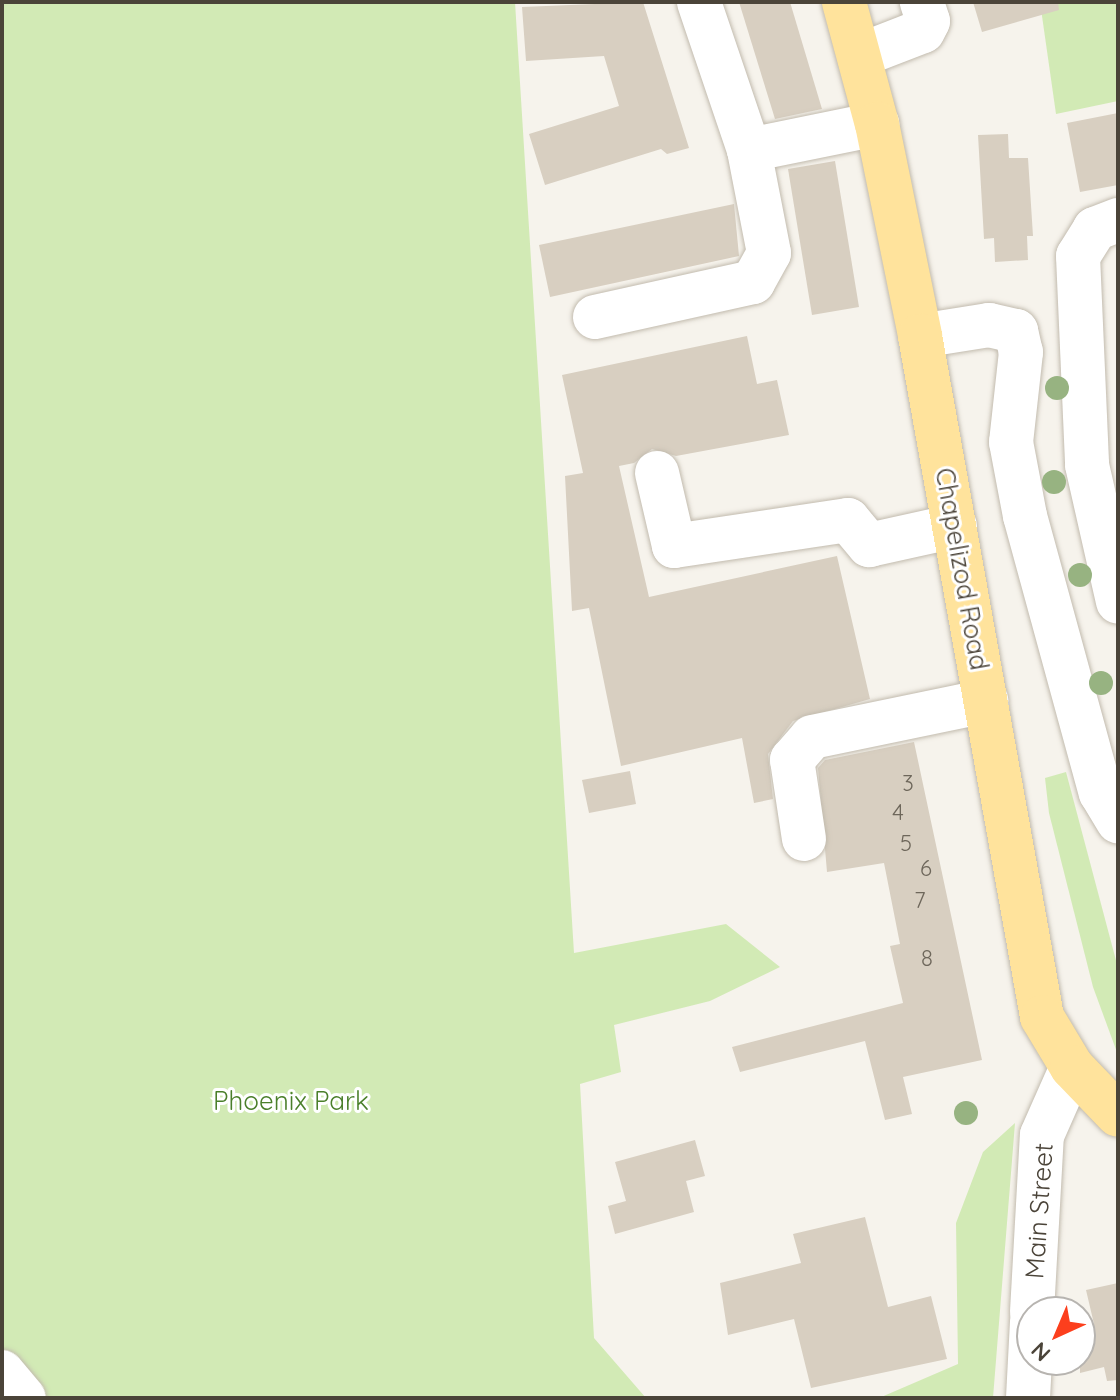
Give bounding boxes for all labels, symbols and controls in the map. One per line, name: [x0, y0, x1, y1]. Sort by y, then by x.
street label: Chapelizod Road: [929, 465, 995, 673]
house number: 3: [902, 771, 914, 797]
house number: 4: [892, 800, 904, 826]
house number: 5: [900, 831, 912, 857]
house number: 6: [920, 856, 932, 882]
house number: 7: [914, 888, 926, 914]
house number: 8: [921, 946, 933, 972]
park label: Phoenix Park: [213, 1085, 369, 1117]
street label: Main Street: [1019, 1142, 1059, 1280]
north arrow: [1016, 1296, 1096, 1376]
text: N: [1025, 1336, 1056, 1368]

